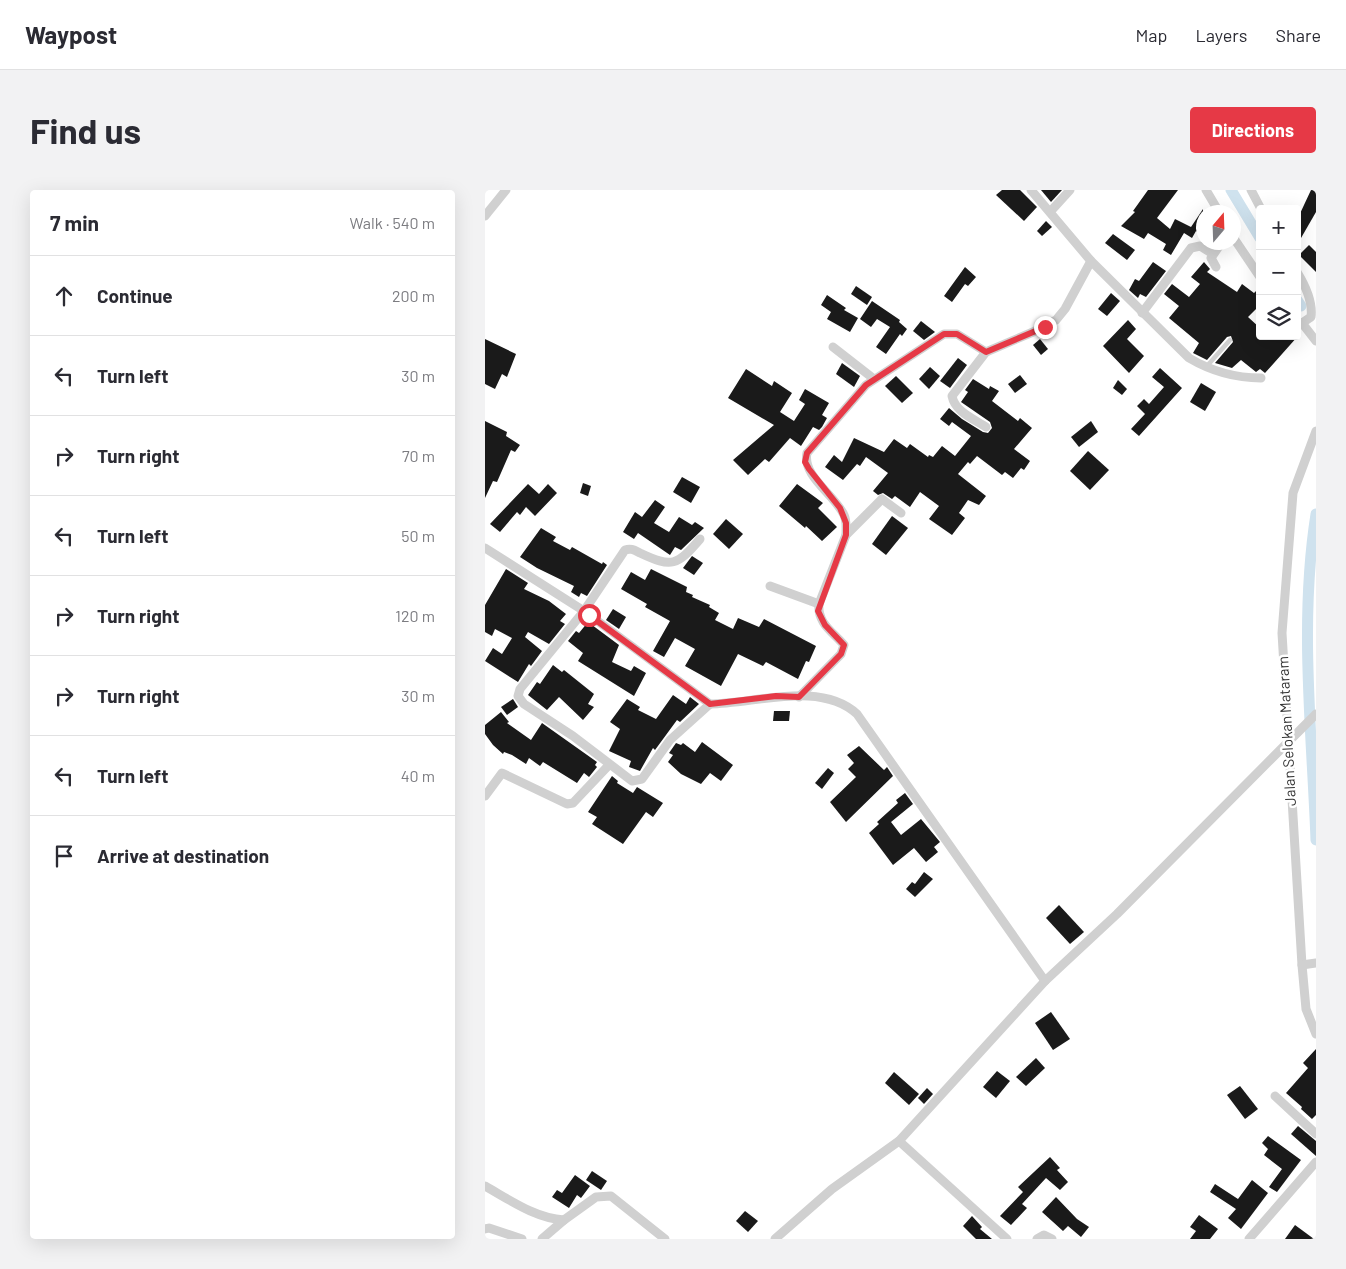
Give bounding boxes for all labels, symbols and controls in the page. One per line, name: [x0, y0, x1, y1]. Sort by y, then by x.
text: Waypost: [25, 20, 117, 49]
text: Map: [1135, 24, 1167, 46]
text: Layers: [1195, 24, 1248, 46]
text: Share: [1276, 24, 1321, 46]
button: Directions: [1190, 107, 1316, 153]
text: Find us: [30, 109, 141, 151]
north arrow: [1196, 205, 1241, 250]
map controls: [1256, 205, 1301, 340]
button: +: [1256, 205, 1301, 250]
text: 7 min: [50, 210, 99, 235]
text: Walk · 540 m: [350, 213, 435, 232]
button: −: [1256, 250, 1301, 295]
icon: ahead: [50, 282, 78, 310]
text: Continue: [97, 284, 173, 307]
text: 200 m: [392, 286, 435, 305]
button: layers: [1256, 295, 1301, 340]
route end: [1034, 316, 1057, 339]
icon: left: [50, 362, 78, 390]
text: Turn left: [97, 364, 168, 387]
text: 30 m: [401, 366, 435, 385]
icon: right: [50, 442, 78, 470]
text: Turn right: [97, 444, 179, 467]
text: 70 m: [402, 446, 435, 465]
icon: left: [50, 522, 78, 550]
text: Turn left: [97, 524, 168, 547]
text: 50 m: [401, 526, 435, 545]
icon: right: [50, 602, 78, 630]
text: Turn right: [97, 604, 179, 627]
route start: [578, 604, 601, 627]
text: 120 m: [395, 606, 435, 625]
street label: Jalan Selokan Mataram: [1273, 656, 1299, 806]
icon: right: [50, 682, 78, 710]
text: Turn right: [97, 684, 179, 707]
text: 30 m: [401, 686, 435, 705]
icon: left: [50, 762, 78, 790]
text: Turn left: [97, 764, 168, 787]
text: 40 m: [401, 766, 435, 785]
icon: arrive: [50, 842, 78, 870]
text: Arrive at destination: [97, 844, 269, 867]

